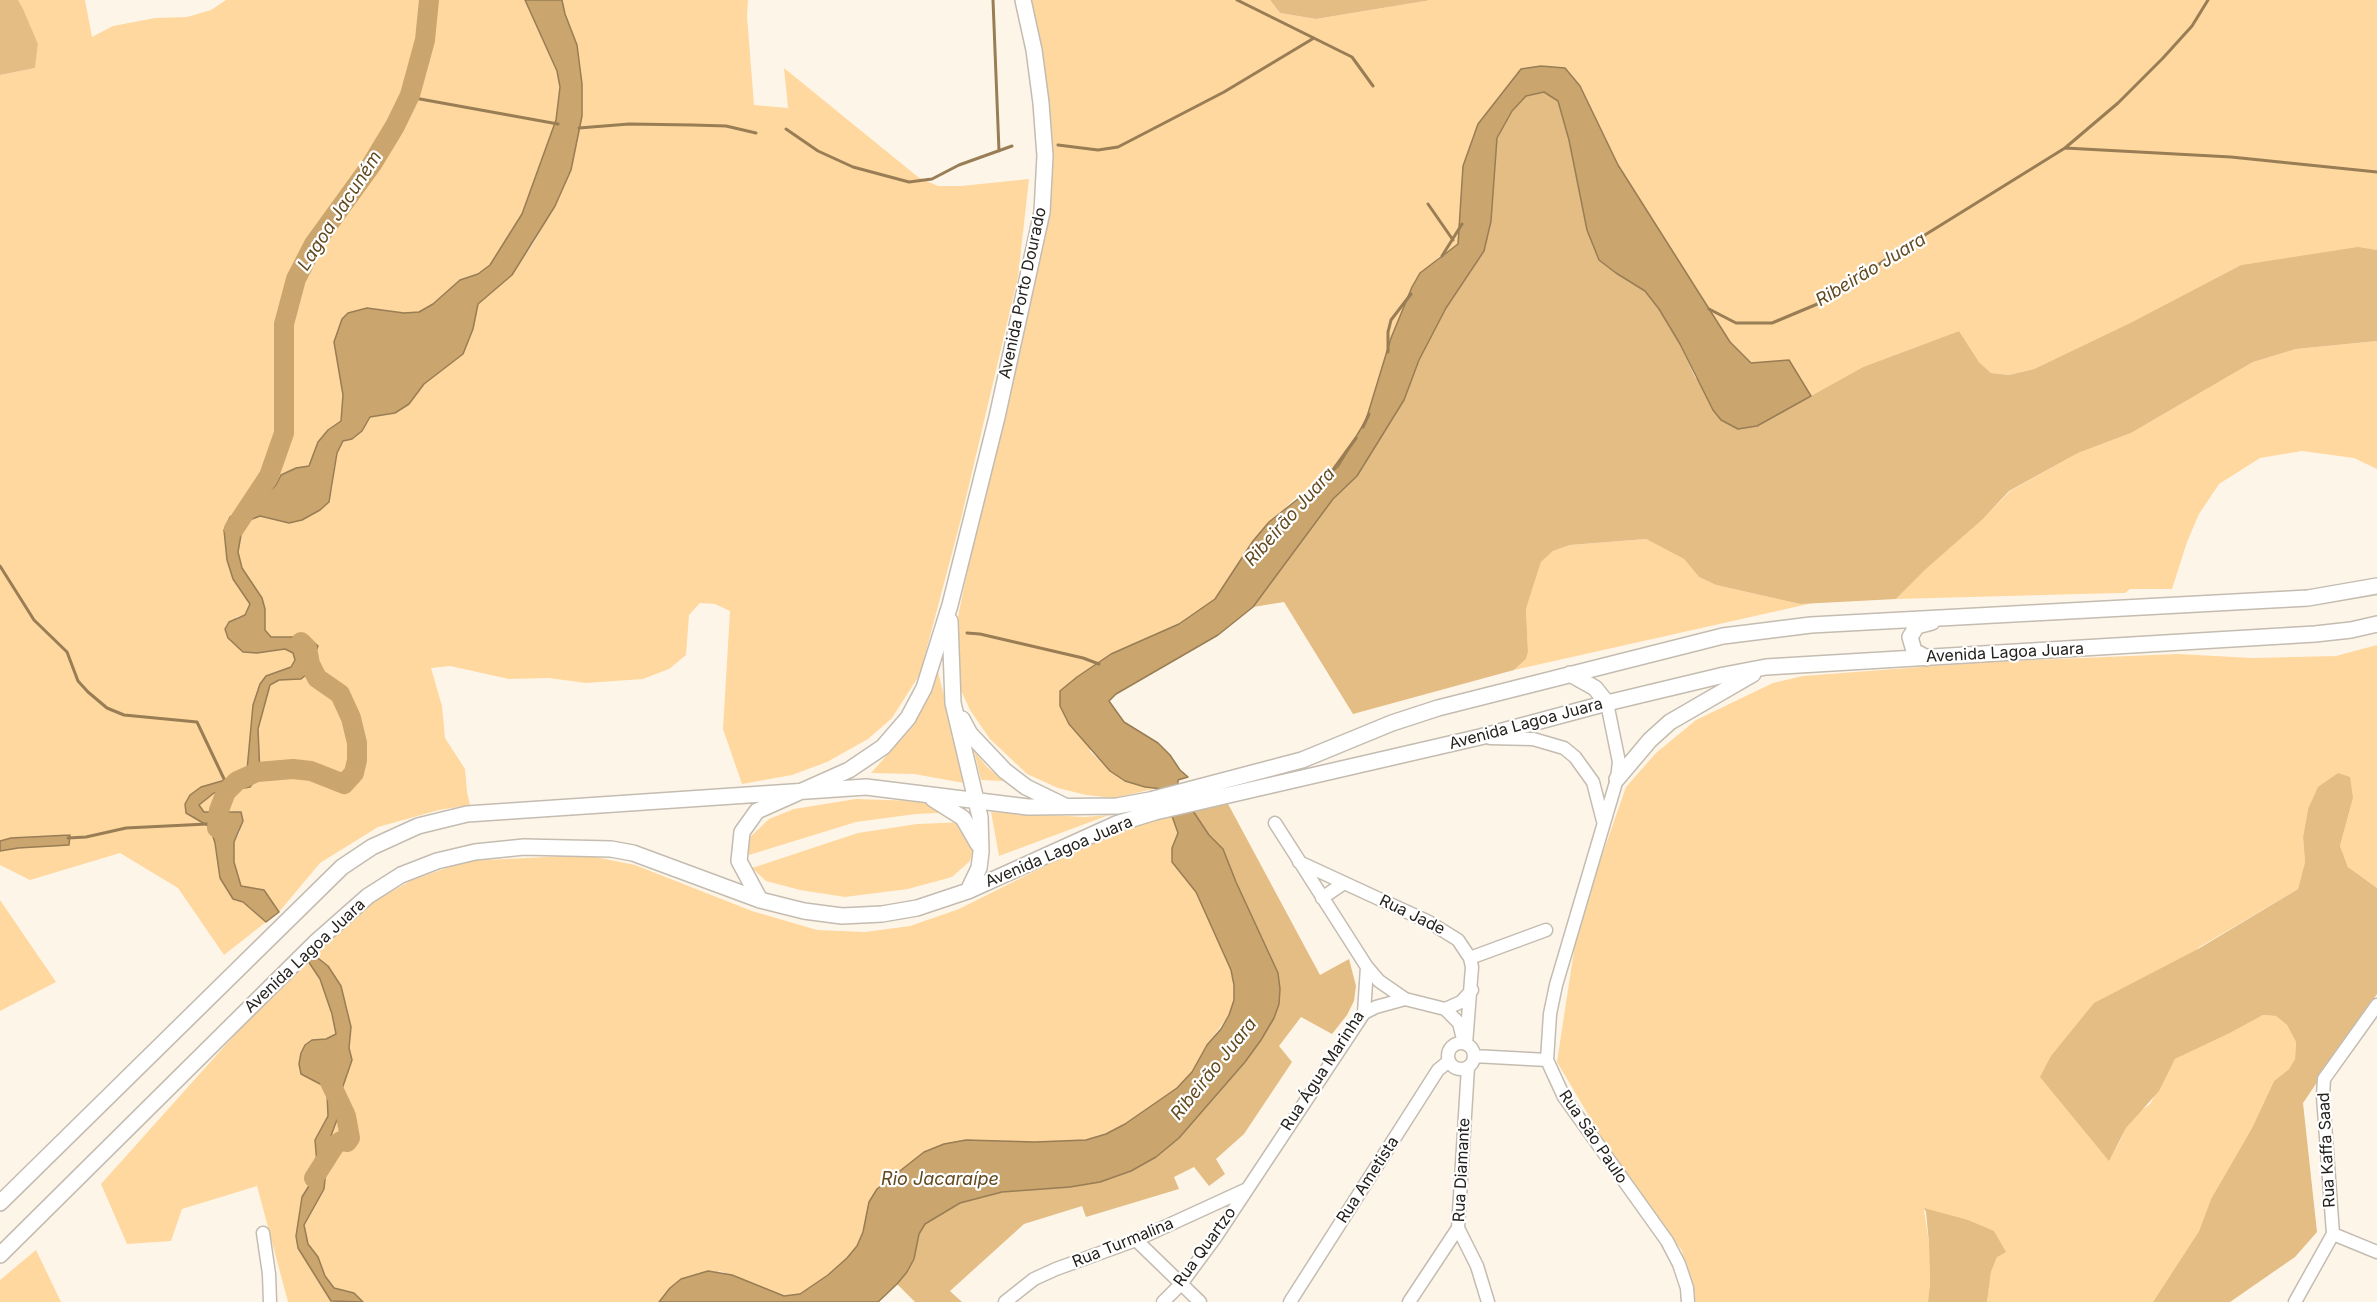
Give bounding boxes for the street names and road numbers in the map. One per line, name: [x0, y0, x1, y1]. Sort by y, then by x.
street label: Avenida Porto Dourado: [995, 206, 1051, 380]
street label: Avenida Lagoa Juara: [1925, 639, 2085, 667]
street label: Avenida Lagoa Juara: [1447, 694, 1605, 754]
street label: Avenida Lagoa Juara: [982, 812, 1136, 892]
street label: Rua Jade: [1376, 891, 1448, 939]
street label: Avenida Lagoa Juara: [241, 895, 369, 1017]
street label: Rua Água Marinha: [1277, 1008, 1369, 1134]
street label: Rua São Paulo: [1555, 1087, 1631, 1187]
street label: Rua Kaffa Saad: [2314, 1092, 2340, 1208]
street label: Rua Diamante: [1450, 1117, 1474, 1223]
street label: Rua Ametista: [1333, 1133, 1403, 1227]
street label: Rua Quartzo: [1170, 1203, 1240, 1291]
street label: Rua Turmalina: [1070, 1214, 1176, 1272]

